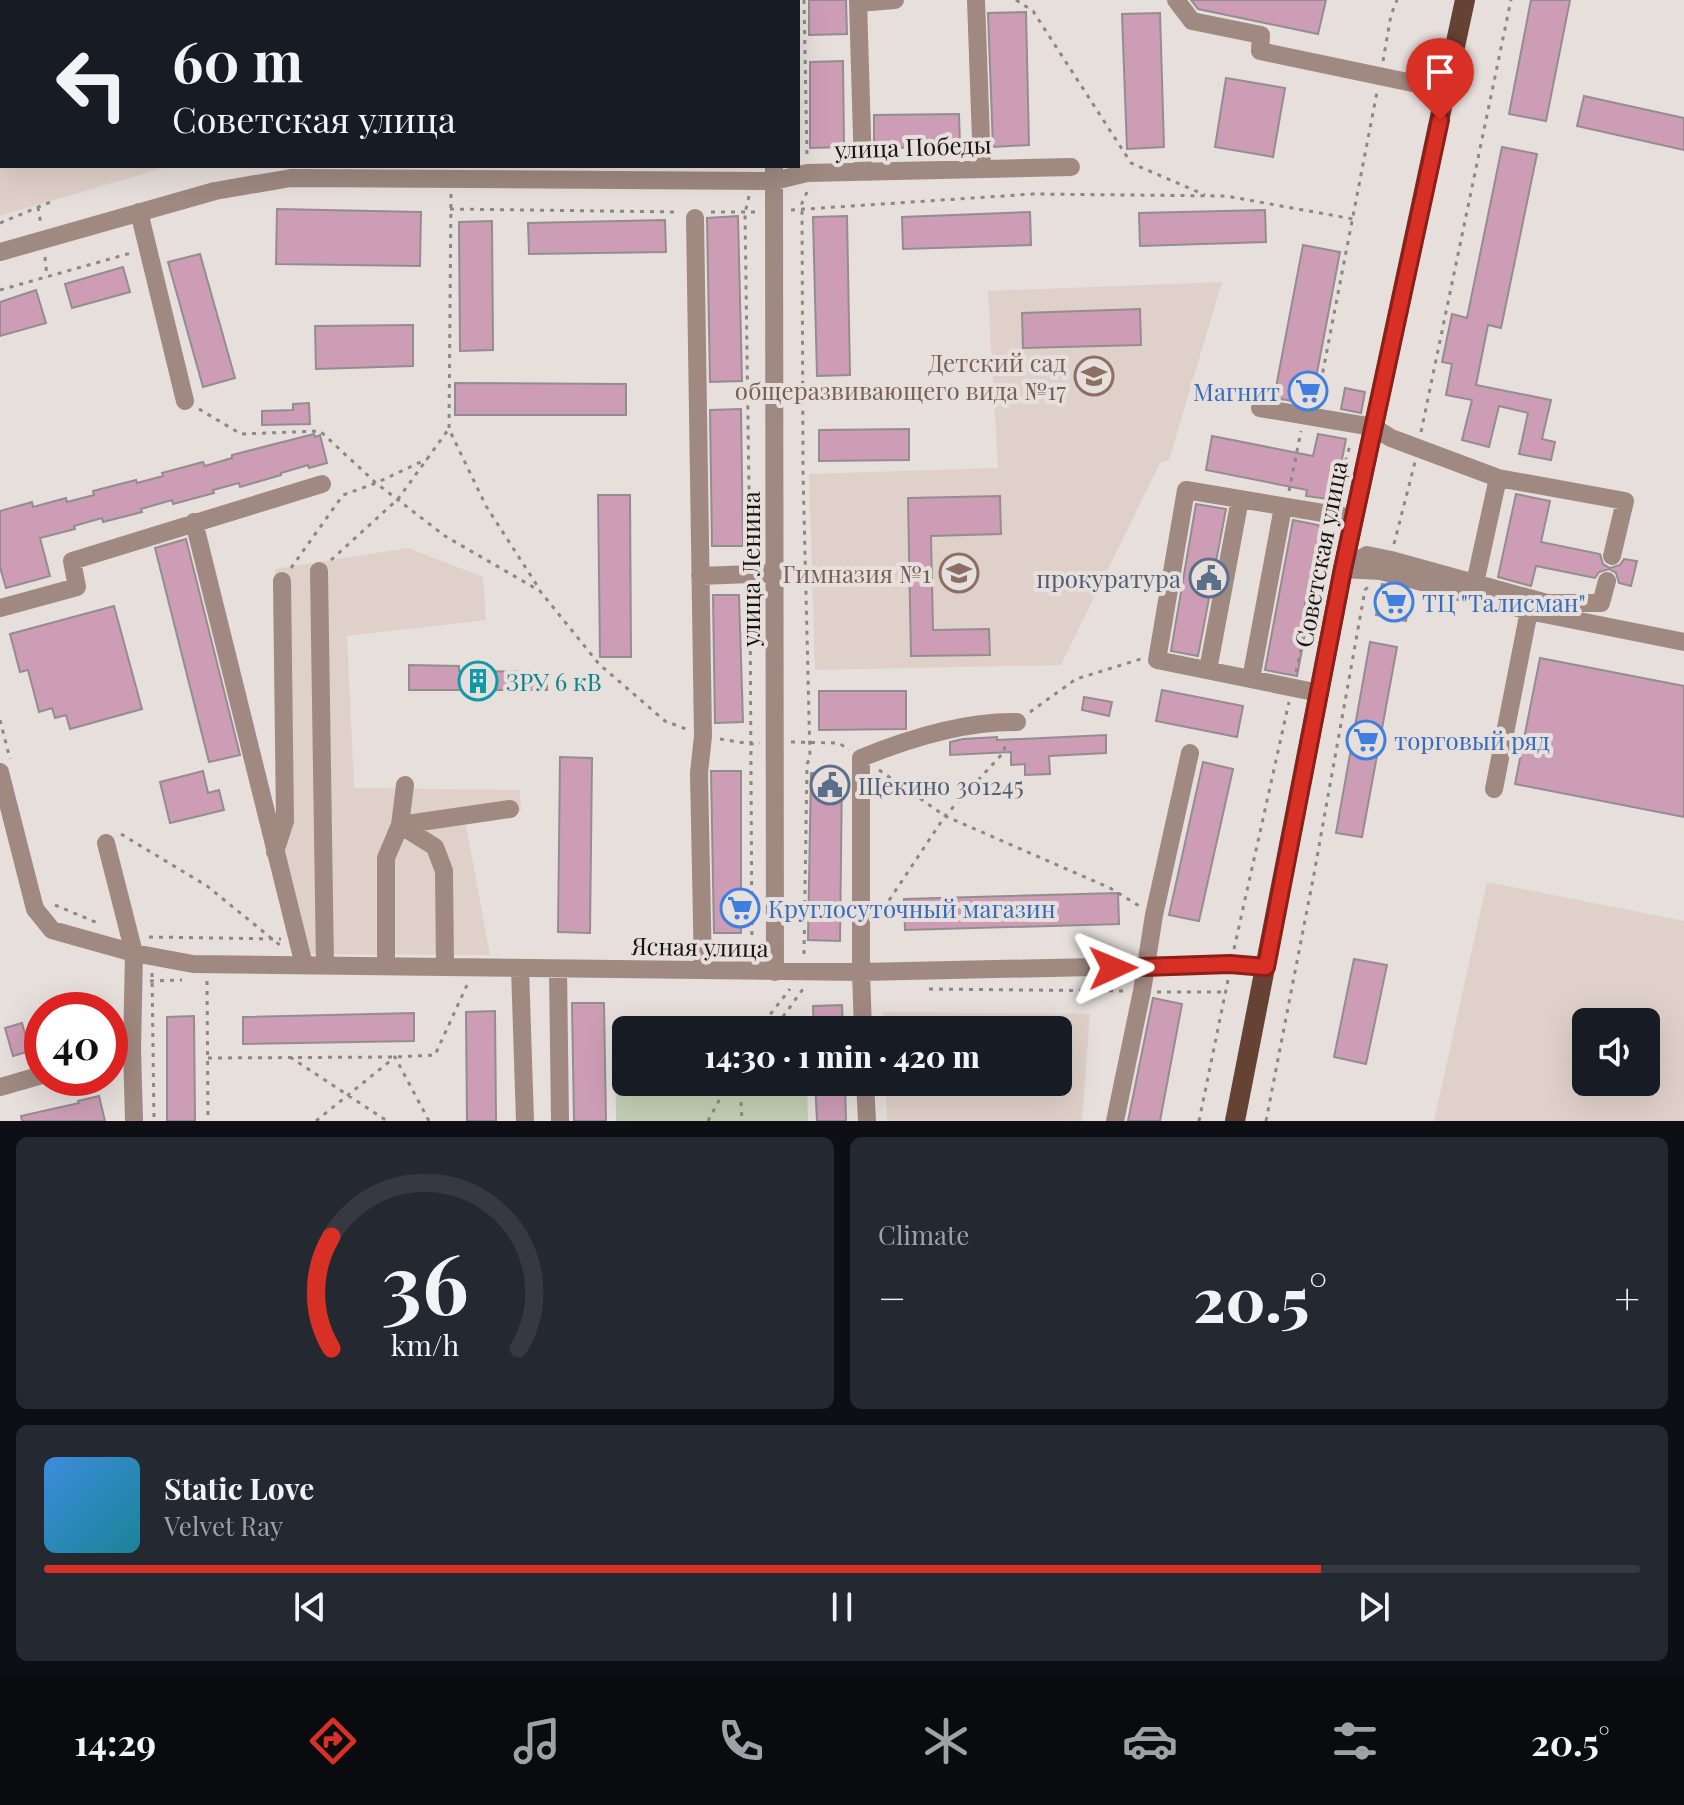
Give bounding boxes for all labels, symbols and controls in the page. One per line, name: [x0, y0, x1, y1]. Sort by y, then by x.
text: 60 m: [172, 22, 303, 97]
icon: left: [40, 32, 144, 136]
pin: [1406, 38, 1474, 120]
icon: arrive: [1418, 50, 1462, 94]
text: Советская улица: [172, 94, 456, 142]
street label: улица Победы: [833, 127, 992, 165]
place label: Детский сад общеразвивающего вида №17: [735, 346, 1066, 406]
school or university icon: Детский сад общеразвивающего вида №17: [1073, 355, 1115, 397]
supermarket icon: Магнит: [1287, 370, 1329, 412]
place label: Магнит: [1193, 375, 1280, 407]
street label: Советская улица: [1286, 458, 1354, 650]
street label: улица Ленина: [734, 491, 766, 648]
school or university icon: Гимназия №1: [938, 552, 980, 594]
place label: Гимназия №1: [783, 557, 931, 589]
public building icon: прокуратура: [1188, 557, 1230, 599]
place label: прокуратура: [1036, 562, 1181, 594]
supermarket icon: ТЦ "Талисман": [1373, 581, 1415, 623]
place label: ТЦ "Талисман": [1422, 586, 1586, 618]
building icon: ЗРУ 6 кВ: [457, 660, 499, 702]
place label: ЗРУ 6 кВ: [506, 665, 602, 697]
supermarket icon: торговый ряд: [1345, 719, 1387, 761]
place label: торговый ряд: [1394, 724, 1550, 756]
public building icon: Щекино 301245: [809, 764, 851, 806]
place label: Щекино 301245: [858, 769, 1024, 801]
supermarket icon: Круглосуточный магазин: [719, 887, 761, 929]
place label: Круглосуточный магазин: [768, 892, 1056, 924]
position arrow: [1071, 926, 1155, 1010]
street label: Ясная улица: [630, 929, 769, 963]
speed limit sign: 40: [24, 992, 128, 1096]
map controls: [1572, 1008, 1660, 1096]
button: sound: [1572, 1008, 1660, 1096]
text: 14:30 · 1 min · 420 m: [704, 1036, 980, 1076]
text: Climate: [878, 1217, 969, 1252]
text: 36: [381, 1225, 469, 1336]
text: 20.5°: [1193, 1257, 1327, 1337]
text: −: [878, 1267, 906, 1326]
text: +: [1614, 1267, 1640, 1326]
text: km/h: [391, 1325, 459, 1363]
text: Static Love: [164, 1468, 314, 1508]
text: Velvet Ray: [164, 1508, 283, 1543]
icon: previous: [288, 1585, 332, 1629]
icon: pause: [820, 1585, 864, 1629]
icon: next: [1352, 1585, 1396, 1629]
icon: directions: [305, 1713, 361, 1769]
icon: music: [509, 1713, 565, 1769]
icon: phone: [713, 1713, 769, 1769]
icon: climate: [918, 1713, 974, 1769]
icon: car: [1122, 1713, 1178, 1769]
icon: filters: [1327, 1713, 1383, 1769]
text: 14:29: [74, 1717, 156, 1765]
text: 20.5°: [1531, 1717, 1610, 1765]

